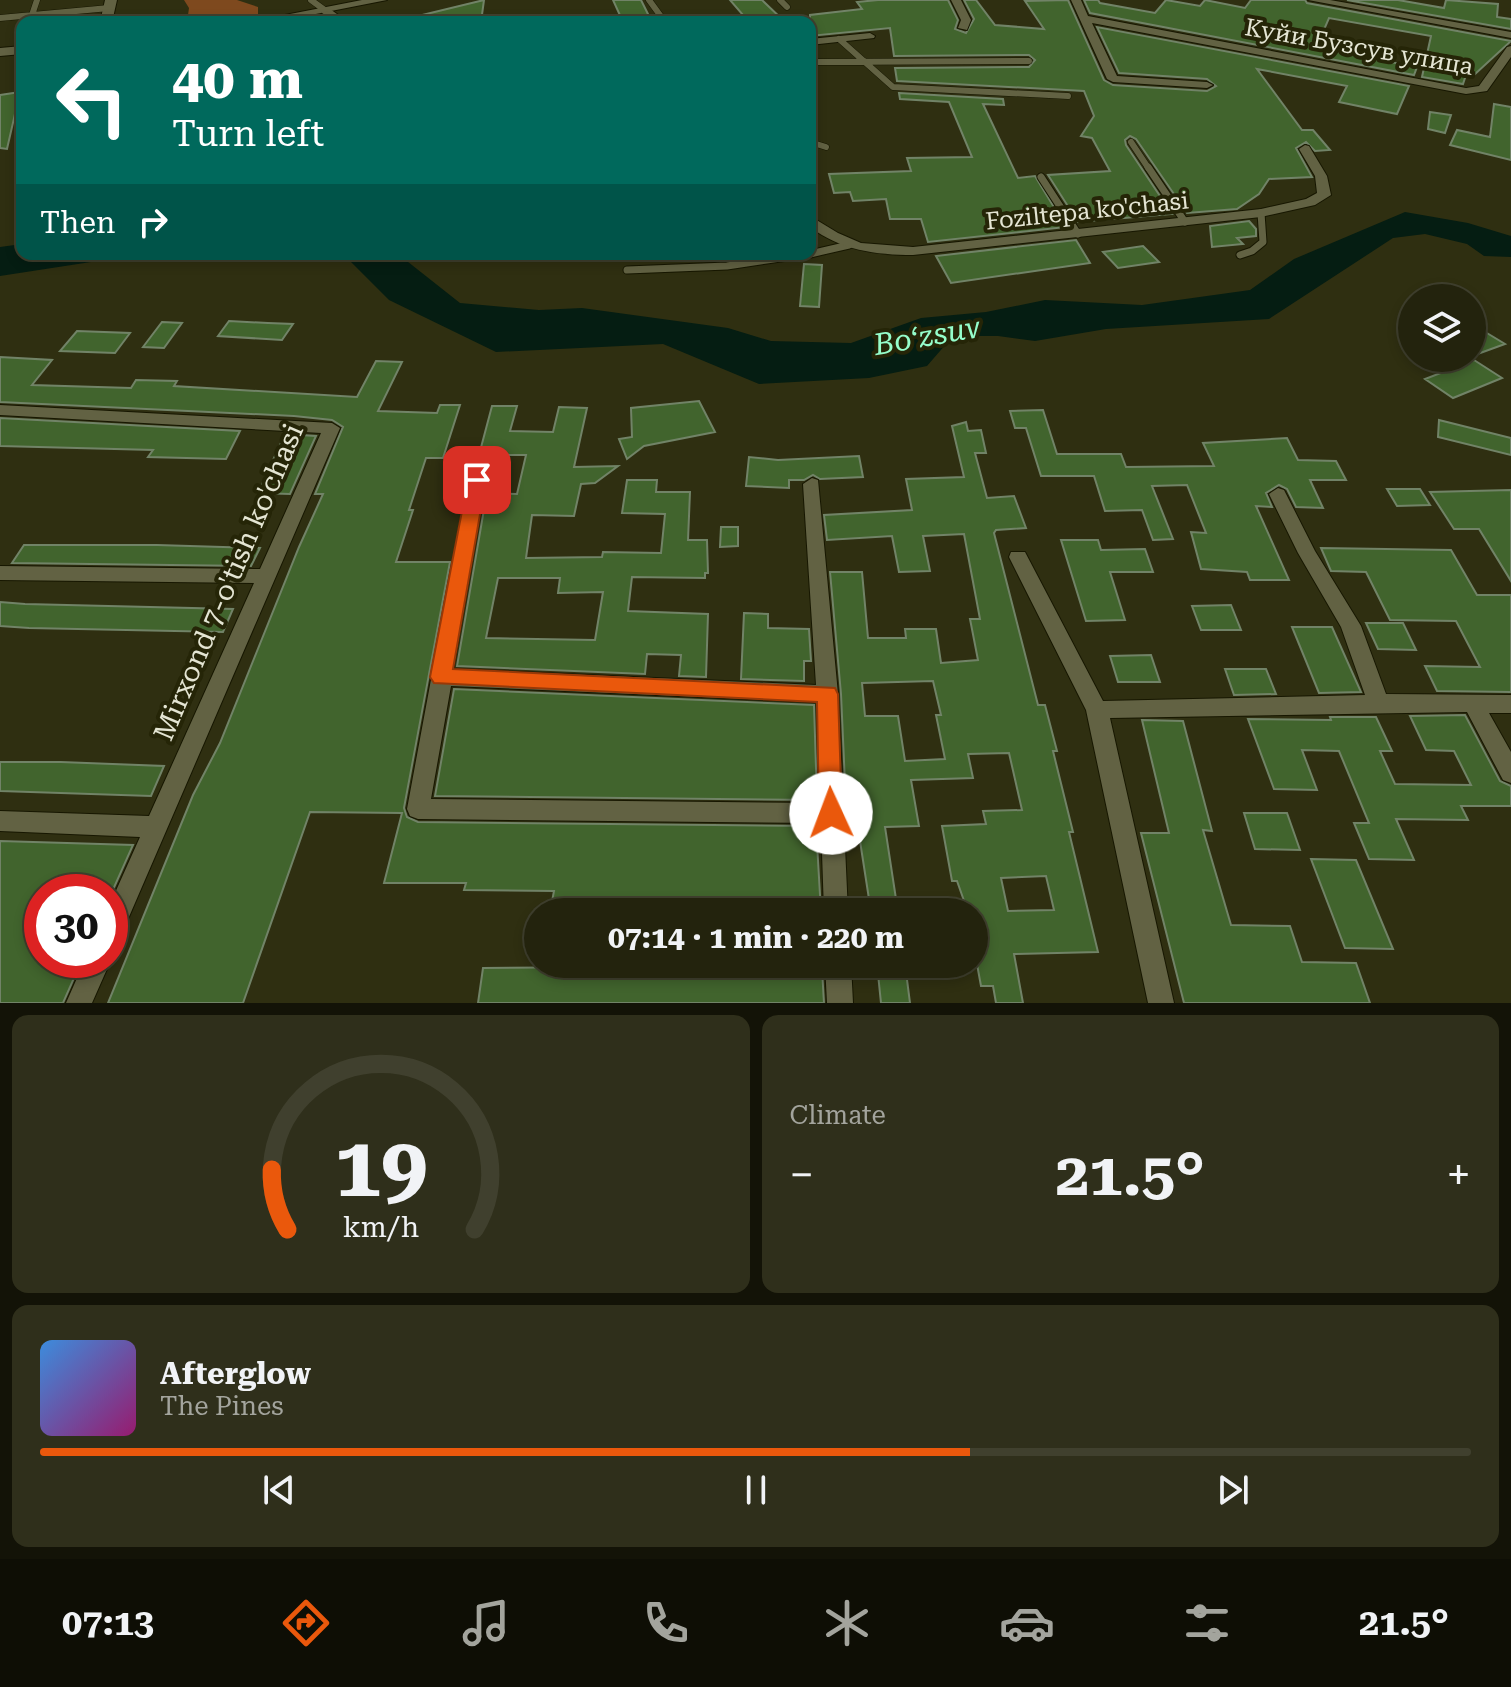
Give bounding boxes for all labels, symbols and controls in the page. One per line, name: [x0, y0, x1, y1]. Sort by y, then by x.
street label: Куйи Бузсув улица: [1243, 13, 1475, 81]
text: 40 m: [172, 46, 303, 112]
icon: left: [40, 48, 144, 152]
text: Turn left: [172, 113, 324, 155]
street label: Foziltepa ko'chasi: [984, 186, 1190, 236]
icon: right: [131, 200, 175, 244]
text: Then: [40, 205, 115, 240]
map controls: [1398, 284, 1486, 372]
button: layers: [1398, 284, 1486, 372]
water label: Boʻzsuv: [870, 309, 984, 362]
street label: Mirxond 7-o'tish ko'chasi: [147, 419, 310, 745]
pin: [443, 446, 511, 514]
icon: arrive: [455, 458, 499, 502]
position arrow: [789, 771, 873, 855]
speed limit sign: 30: [24, 874, 128, 978]
text: 07:14 · 1 min · 220 m: [608, 920, 904, 955]
text: Climate: [790, 1100, 886, 1130]
text: 19: [334, 1119, 427, 1216]
text: 21.5°: [1055, 1139, 1205, 1210]
text: −: [790, 1149, 814, 1201]
text: +: [1446, 1149, 1471, 1201]
text: km/h: [342, 1210, 419, 1244]
text: Afterglow: [160, 1356, 311, 1391]
text: The Pines: [160, 1391, 284, 1421]
icon: previous: [257, 1468, 301, 1512]
icon: pause: [734, 1468, 778, 1512]
icon: next: [1211, 1468, 1255, 1512]
icon: directions: [278, 1595, 334, 1651]
icon: music: [458, 1595, 514, 1651]
icon: phone: [638, 1595, 694, 1651]
icon: climate: [819, 1595, 875, 1651]
icon: car: [999, 1595, 1055, 1651]
icon: filters: [1179, 1595, 1235, 1651]
text: 07:13: [62, 1602, 154, 1644]
text: 21.5°: [1359, 1602, 1449, 1644]

